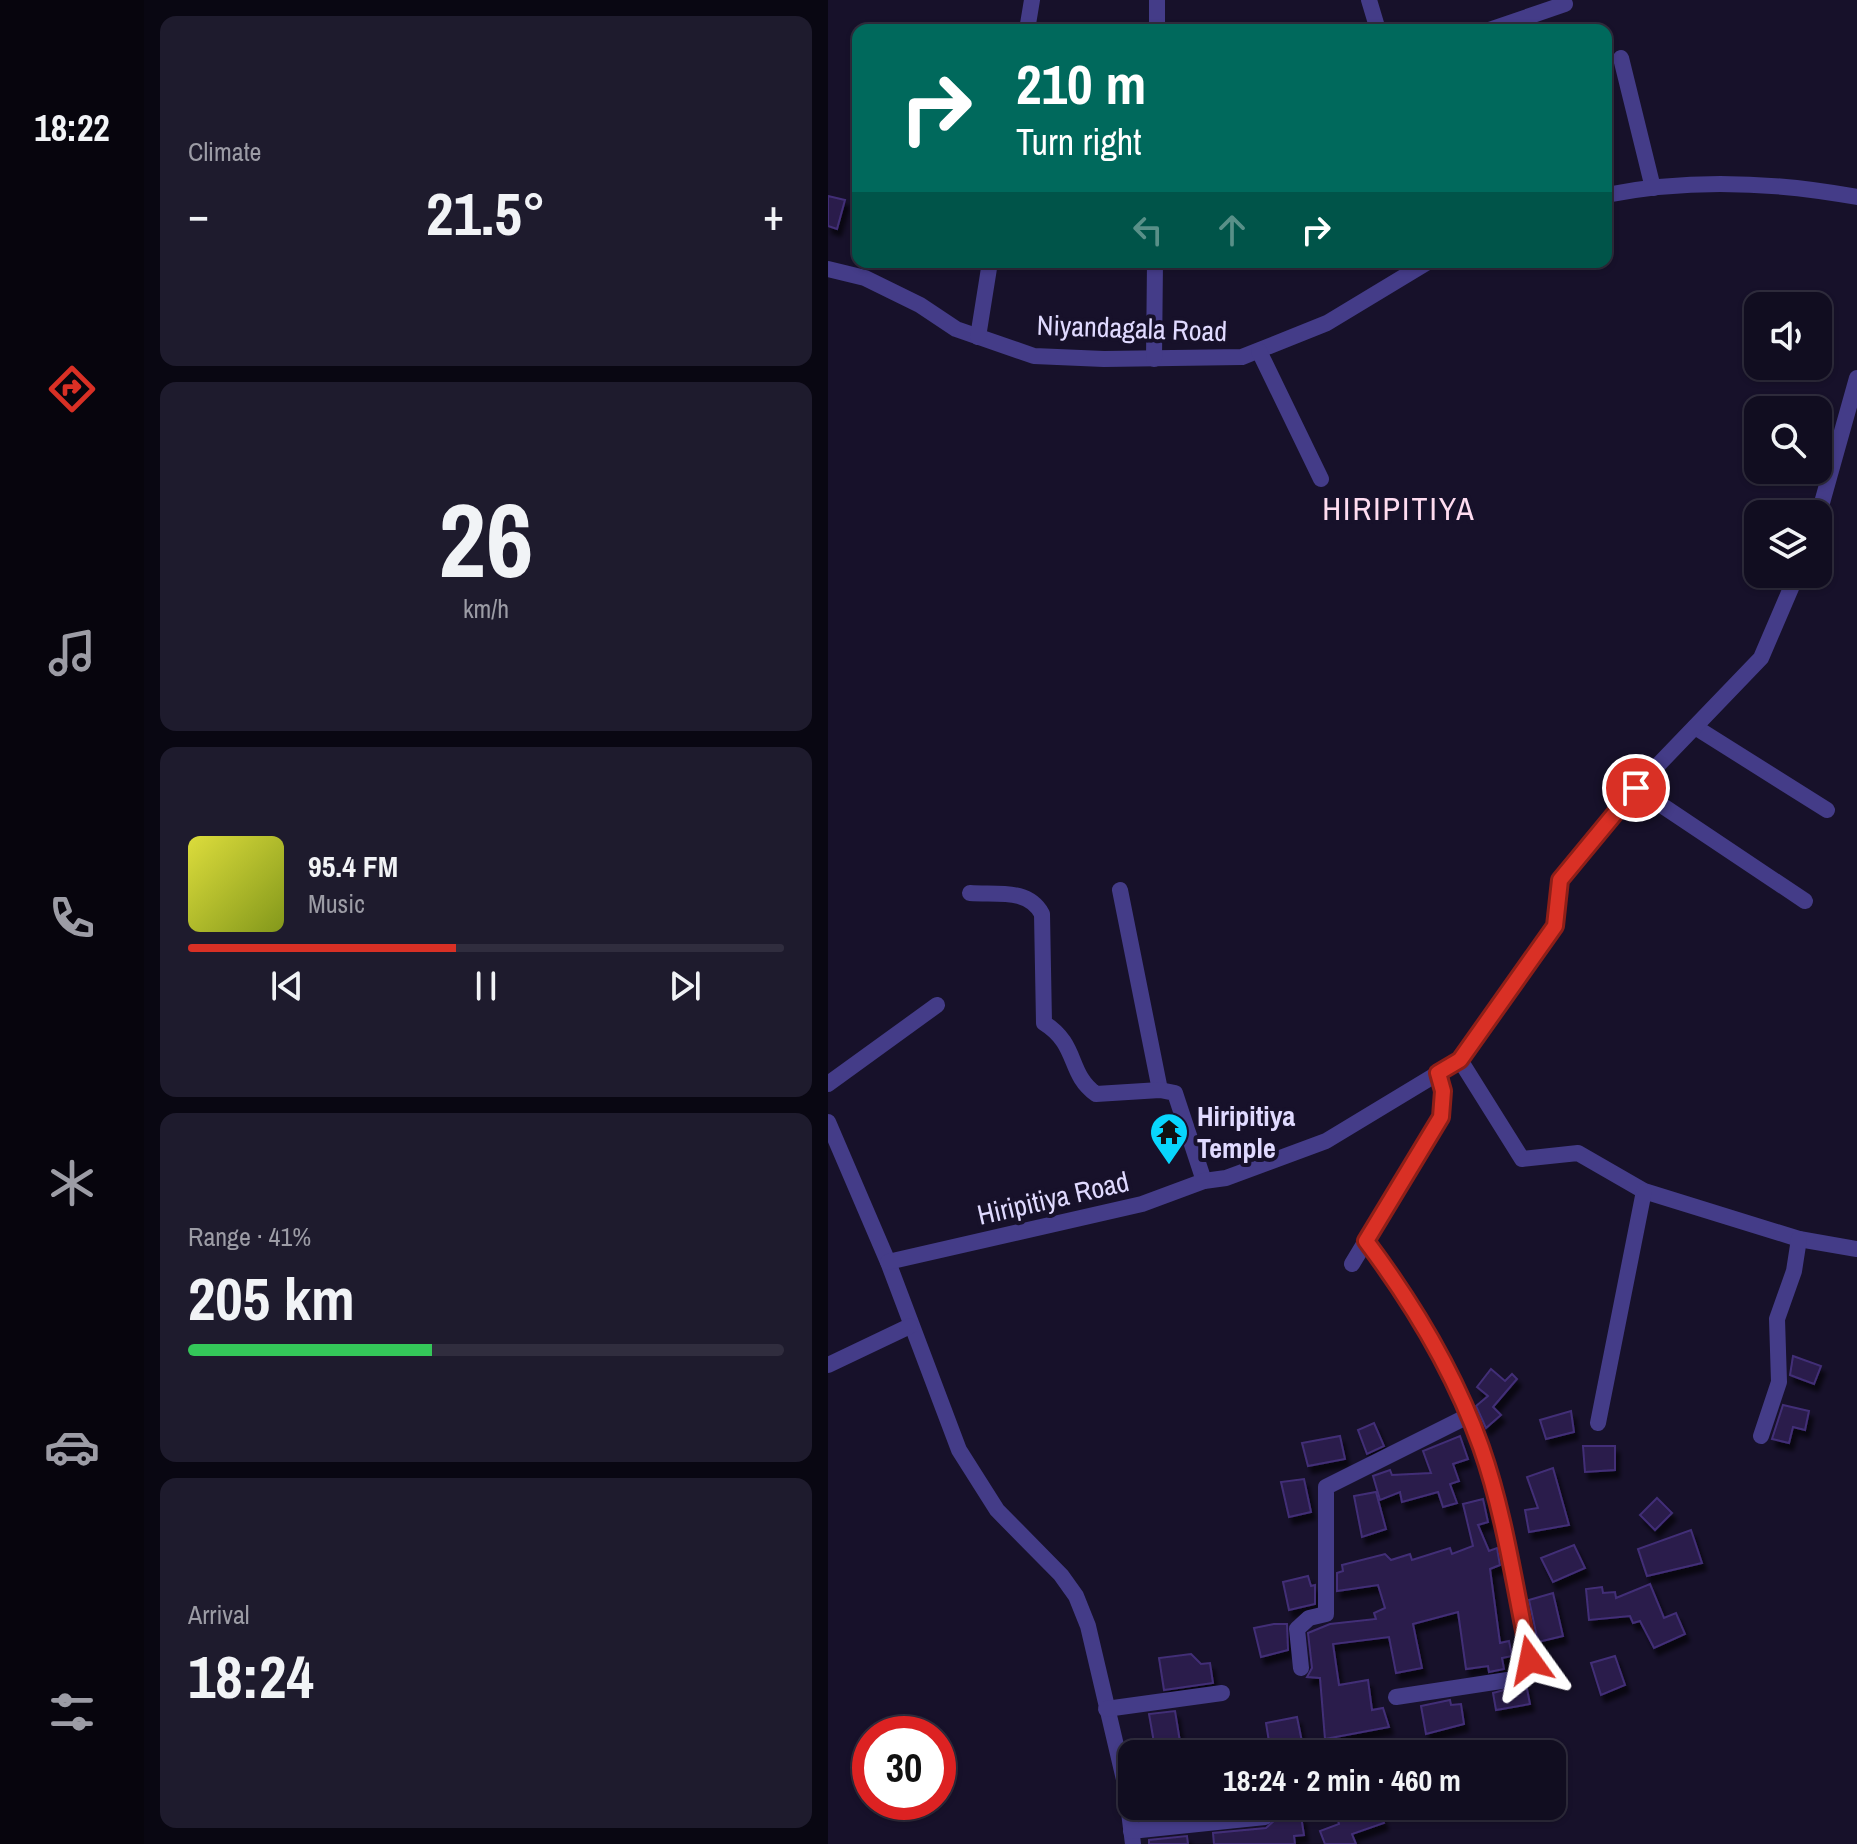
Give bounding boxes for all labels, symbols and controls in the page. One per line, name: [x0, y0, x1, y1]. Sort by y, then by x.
text: 210 m: [1016, 46, 1146, 121]
icon: right: [884, 56, 988, 160]
text: 18:22: [34, 104, 110, 152]
text: Turn right: [1016, 118, 1141, 166]
text: Climate: [188, 134, 261, 169]
text: 21.5°: [426, 173, 546, 254]
text: −: [188, 184, 209, 244]
text: +: [763, 184, 784, 244]
icon: left: [1126, 208, 1170, 252]
icon: ahead: [1210, 208, 1254, 252]
icon: right: [1294, 208, 1338, 252]
map controls: [1744, 292, 1832, 588]
button: sound: [1744, 292, 1832, 380]
street label: Niyandagala Road: [1036, 306, 1228, 350]
icon: directions: [44, 361, 100, 417]
button: search: [1744, 396, 1832, 484]
text: 26: [439, 469, 533, 609]
district label: HIRIPITIYA: [1322, 487, 1476, 530]
button: layers: [1744, 500, 1832, 588]
text: km/h: [463, 591, 509, 626]
icon: music: [44, 625, 100, 681]
pin: [1602, 754, 1670, 822]
icon: arrive: [1614, 766, 1658, 810]
text: 95.4 FM: [308, 846, 398, 886]
text: Music: [308, 886, 365, 921]
icon: phone: [44, 890, 100, 946]
icon: previous: [265, 964, 309, 1008]
icon: pause: [464, 964, 508, 1008]
icon: next: [663, 964, 707, 1008]
place label: Hiripitiya Temple: [1197, 1097, 1295, 1167]
temple icon: Hiripitiya Temple: [1148, 1111, 1190, 1166]
icon: climate: [44, 1155, 100, 1211]
street label: Hiripitiya Road: [973, 1162, 1133, 1234]
text: Range · 41%: [188, 1219, 311, 1254]
text: 205 km: [188, 1258, 355, 1339]
icon: car: [44, 1419, 100, 1475]
text: Arrival: [188, 1597, 250, 1632]
position arrow: [1488, 1618, 1572, 1702]
text: 18:24: [188, 1636, 314, 1717]
icon: filters: [44, 1684, 100, 1740]
speed limit sign: 30: [852, 1716, 956, 1820]
text: 18:24 · 2 min · 460 m: [1223, 1760, 1461, 1800]

